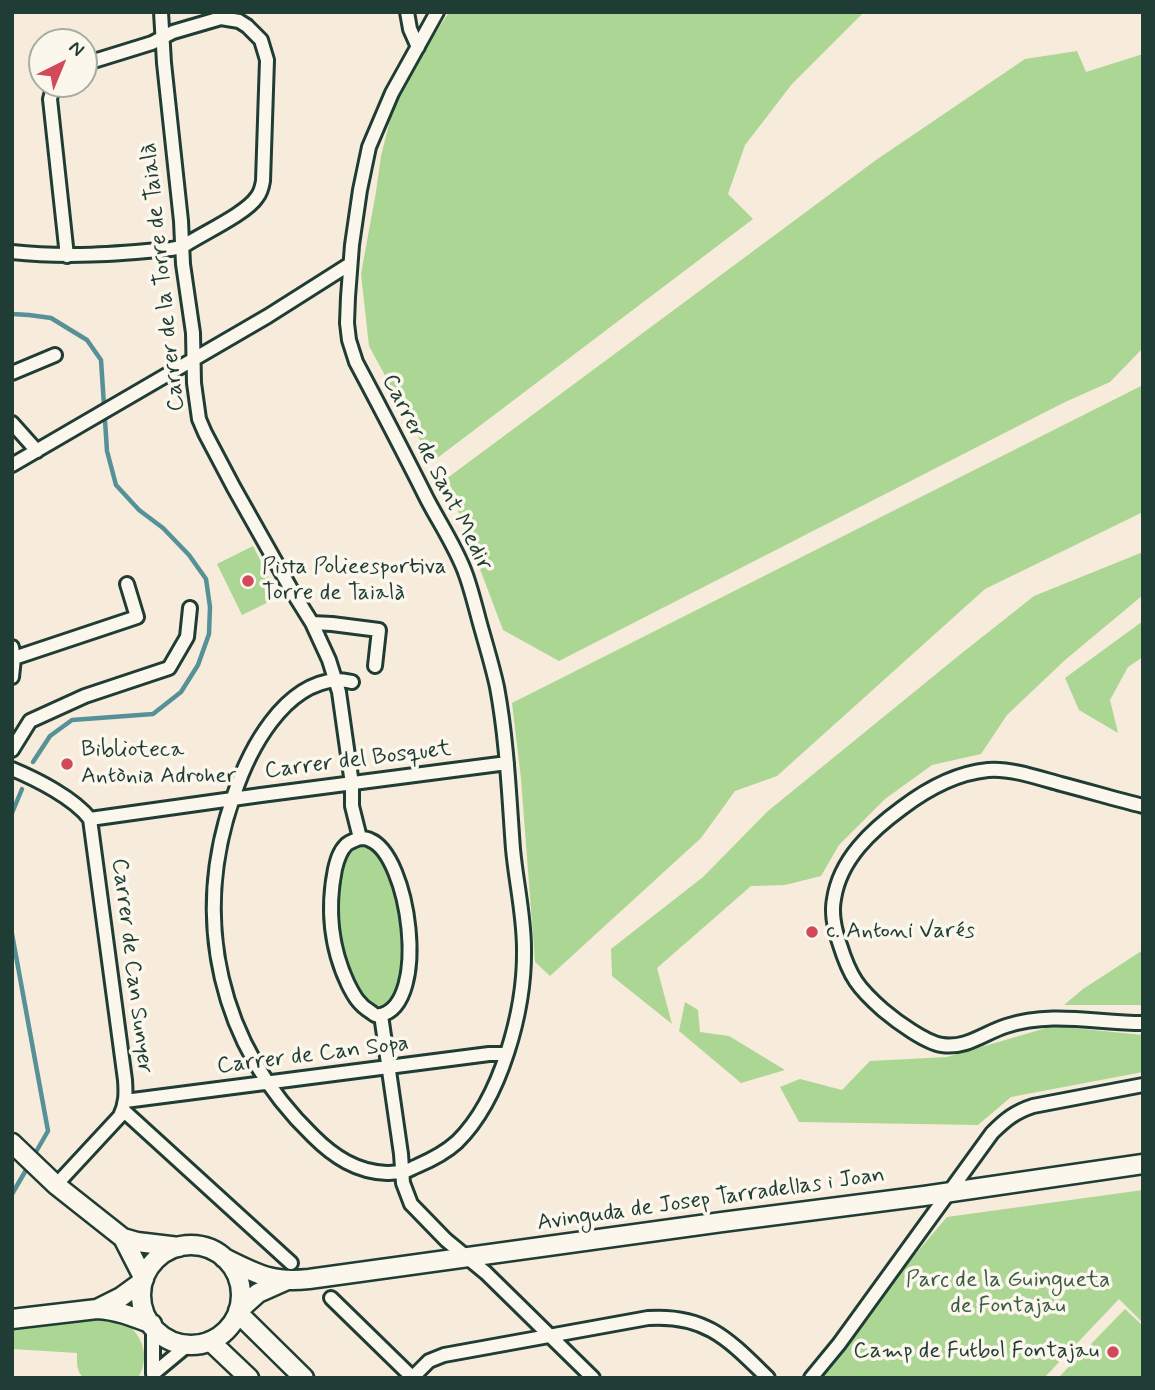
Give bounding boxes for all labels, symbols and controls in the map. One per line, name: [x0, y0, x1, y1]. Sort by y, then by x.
north arrow: [28, 28, 98, 98]
text: N: [63, 35, 89, 62]
street label: Carrer de la Torre de Taialà: [136, 141, 192, 413]
street label: Carrer de Sant Medir: [374, 370, 498, 576]
place label: Pista Polieesportiva Torre de Taialà: [262, 554, 447, 608]
marker: Pista Polieesportiva Torre de Taialà: [240, 573, 256, 589]
street label: Carrer del Bosquet: [263, 736, 453, 786]
place label: Biblioteca Antònia Adroher: [81, 737, 236, 791]
marker: Biblioteca Antònia Adroher: [59, 756, 75, 772]
street label: Carrer de Can Sunyer: [104, 857, 158, 1075]
place label: c. Antoni Varés: [826, 918, 975, 946]
marker: c. Antoni Varés: [804, 924, 820, 940]
street label: Carrer de Can Sopa: [215, 1031, 411, 1081]
street label: Avinguda de Josep Tarradellas i Joan: [535, 1162, 887, 1238]
park label: Parc de la Guingueta de Fontajau: [906, 1267, 1110, 1321]
place label: Camp de Futbol Fontajau: [853, 1338, 1099, 1366]
marker: Camp de Futbol Fontajau: [1105, 1344, 1121, 1360]

